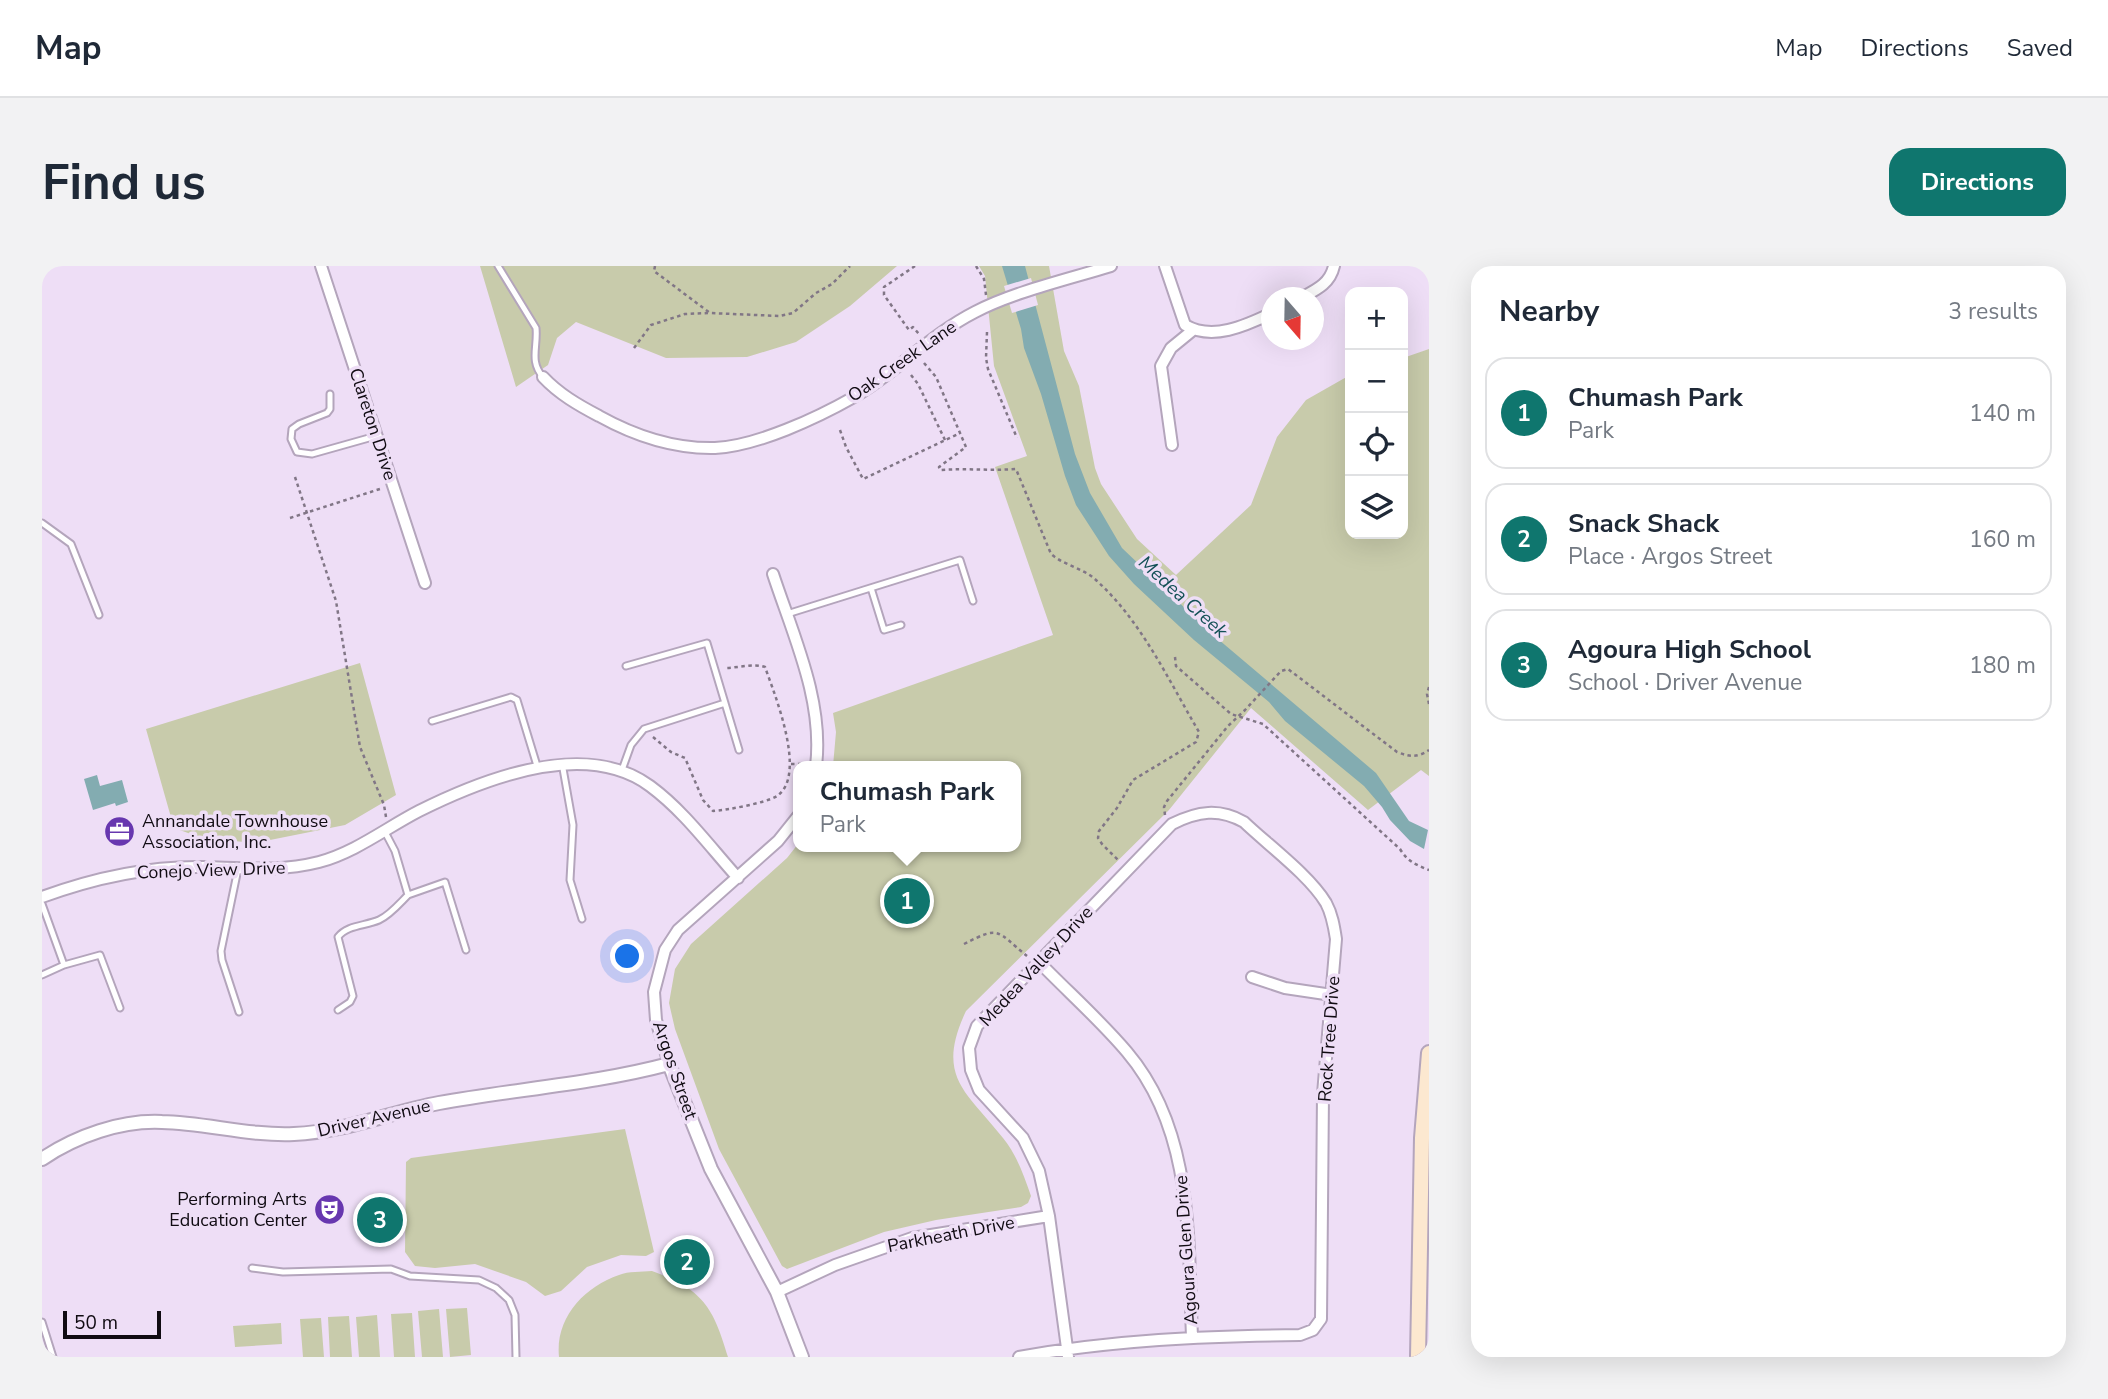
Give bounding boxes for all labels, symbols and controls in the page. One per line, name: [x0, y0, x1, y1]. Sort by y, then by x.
text: Map: [35, 26, 102, 71]
text: Map: [1775, 32, 1822, 64]
text: Directions: [1860, 32, 1969, 64]
text: Saved: [2007, 32, 2073, 64]
button: Directions: [1889, 148, 2066, 216]
text: Find us: [42, 149, 206, 216]
north arrow: [1261, 287, 1324, 350]
map controls: [1345, 287, 1408, 539]
button: +: [1345, 287, 1408, 350]
text: Nearby: [1499, 291, 1599, 332]
text: 3 results: [1948, 296, 2038, 327]
street label: Oak Creek Lane: [843, 315, 961, 407]
button: −: [1345, 350, 1408, 413]
street label: Clareton Drive: [344, 365, 402, 483]
text: Chumash Park: [1568, 380, 1743, 415]
text: 1: [1517, 398, 1531, 429]
text: 140 m: [1969, 398, 2036, 429]
button: locate: [1345, 413, 1408, 476]
text: Park: [1568, 415, 1614, 446]
button: layers: [1345, 476, 1408, 539]
text: Snack Shack: [1568, 506, 1719, 541]
text: 2: [1517, 524, 1531, 555]
text: 160 m: [1969, 524, 2036, 555]
text: Place · Argos Street: [1568, 541, 1772, 572]
water label: Medea Creek: [1133, 550, 1234, 644]
text: Agoura High School: [1568, 632, 1811, 667]
text: 3: [1517, 650, 1531, 681]
text: 180 m: [1969, 650, 2036, 681]
text: School · Driver Avenue: [1568, 667, 1802, 698]
popup: [793, 761, 1021, 852]
text: Chumash Park: [820, 774, 994, 809]
place label: Annandale Townhouse Association, Inc.: [142, 809, 328, 854]
text: Park: [820, 809, 866, 840]
office icon: Annandale Townhouse Association, Inc.: [102, 814, 136, 848]
street label: Conejo View Drive: [136, 855, 286, 885]
pin: 1: [884, 875, 930, 927]
street label: Medea Valley Drive: [974, 901, 1098, 1031]
your location: [610, 939, 644, 973]
street label: Rock Tree Drive: [1313, 975, 1345, 1103]
street label: Argos Street: [647, 1018, 703, 1123]
street label: Driver Avenue: [315, 1093, 433, 1143]
street label: Agoura Glen Drive: [1169, 1175, 1203, 1325]
place label: Performing Arts Education Center: [169, 1187, 308, 1232]
theatre icon: Performing Arts Education Center: [313, 1192, 347, 1226]
pin: 3: [357, 1194, 403, 1246]
street label: Parkheath Drive: [885, 1210, 1017, 1258]
pin: 2: [664, 1236, 710, 1288]
scale bar: [63, 1308, 161, 1340]
text: 50 m: [74, 1310, 118, 1336]

